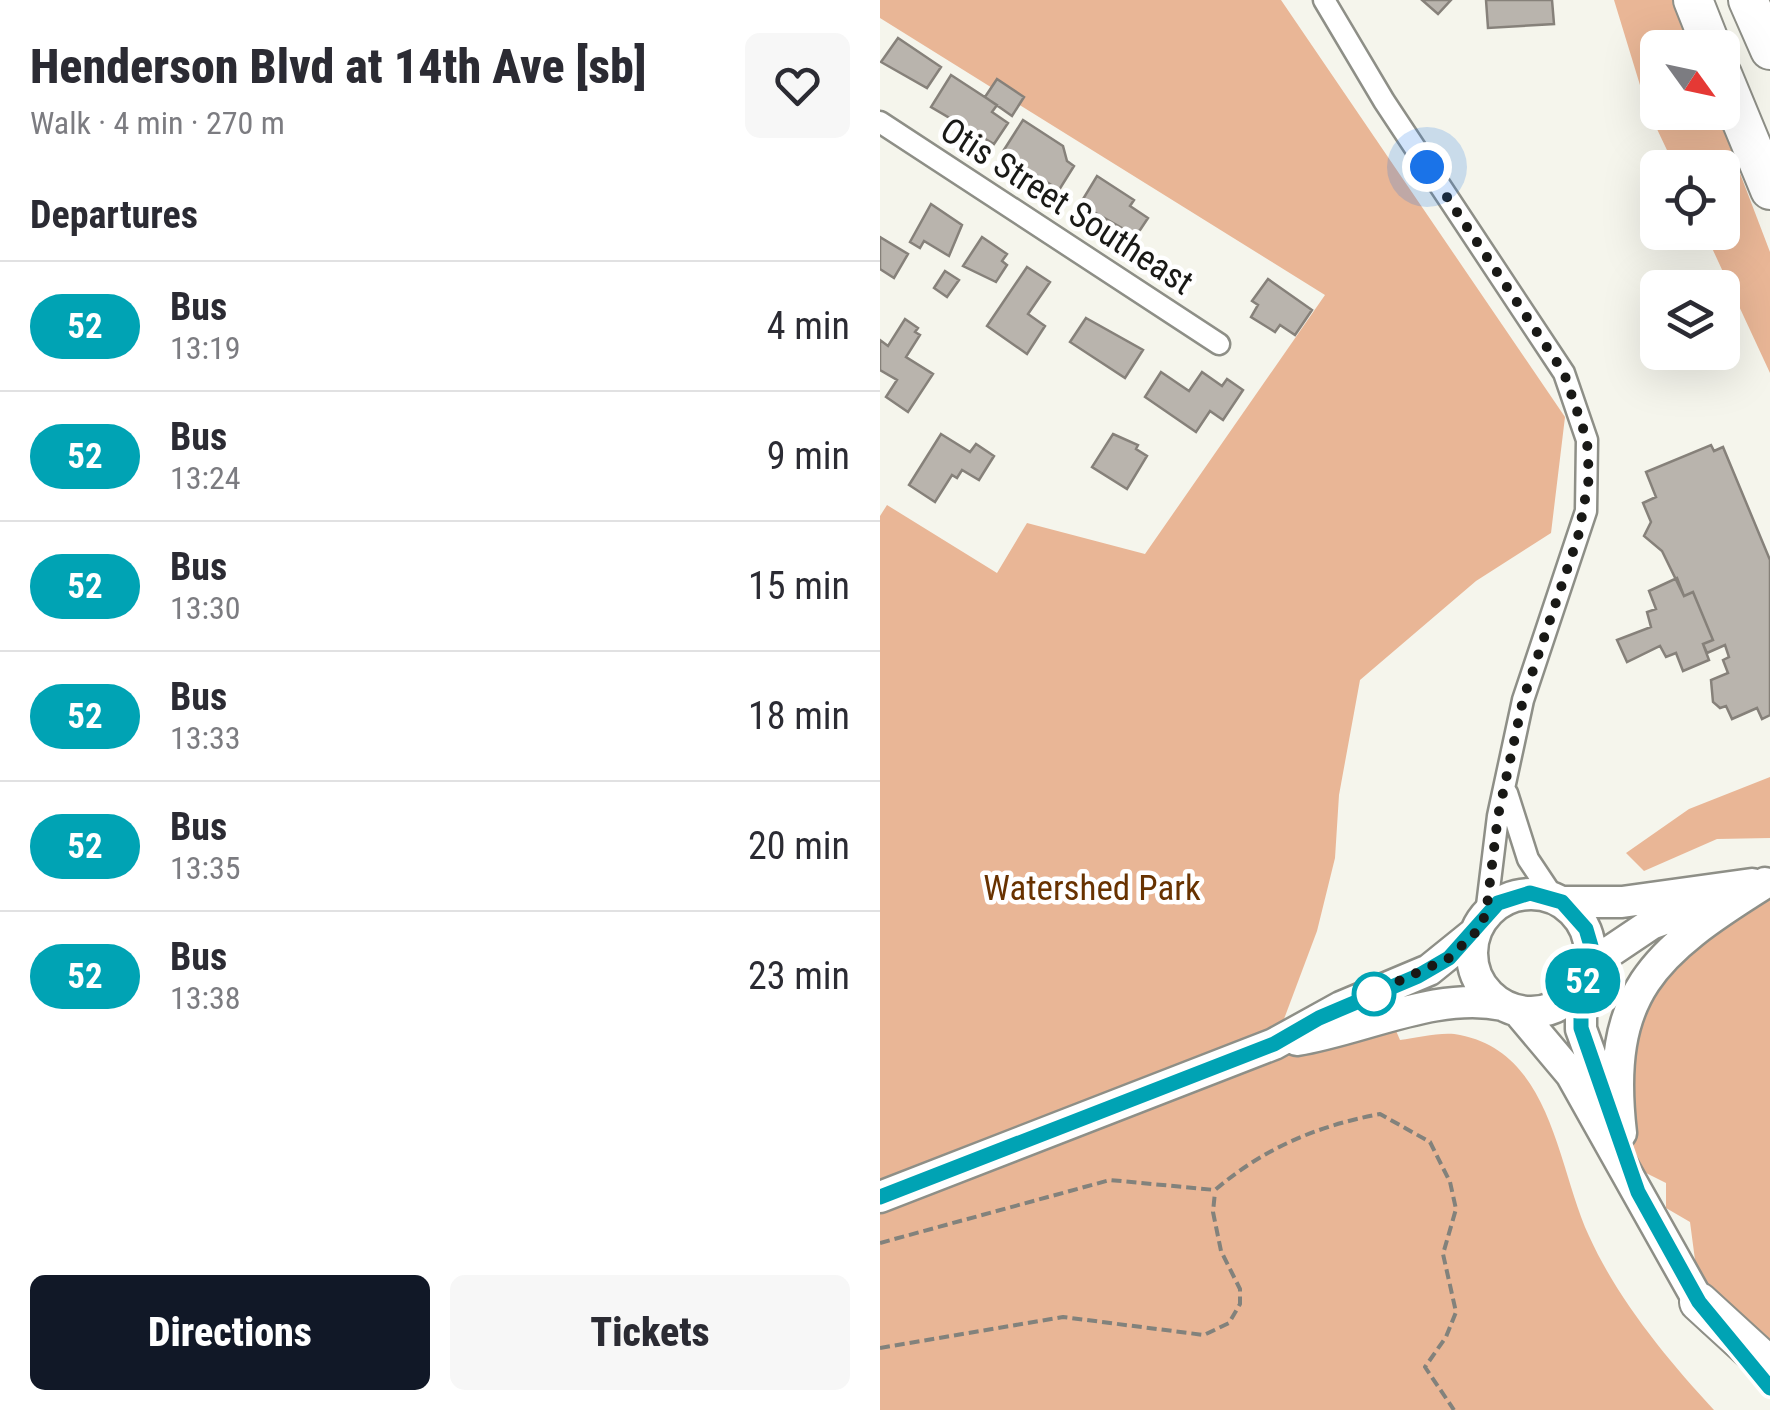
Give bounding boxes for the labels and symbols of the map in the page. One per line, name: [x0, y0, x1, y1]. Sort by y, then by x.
north arrow: [1640, 30, 1740, 130]
street label: Otis Street Southeast: [933, 109, 1201, 303]
your location: [1402, 142, 1452, 192]
park label: Watershed Park: [983, 868, 1201, 909]
line badge: 52: [1538, 948, 1628, 1014]
unlabelled marker: [1353, 973, 1395, 1015]

